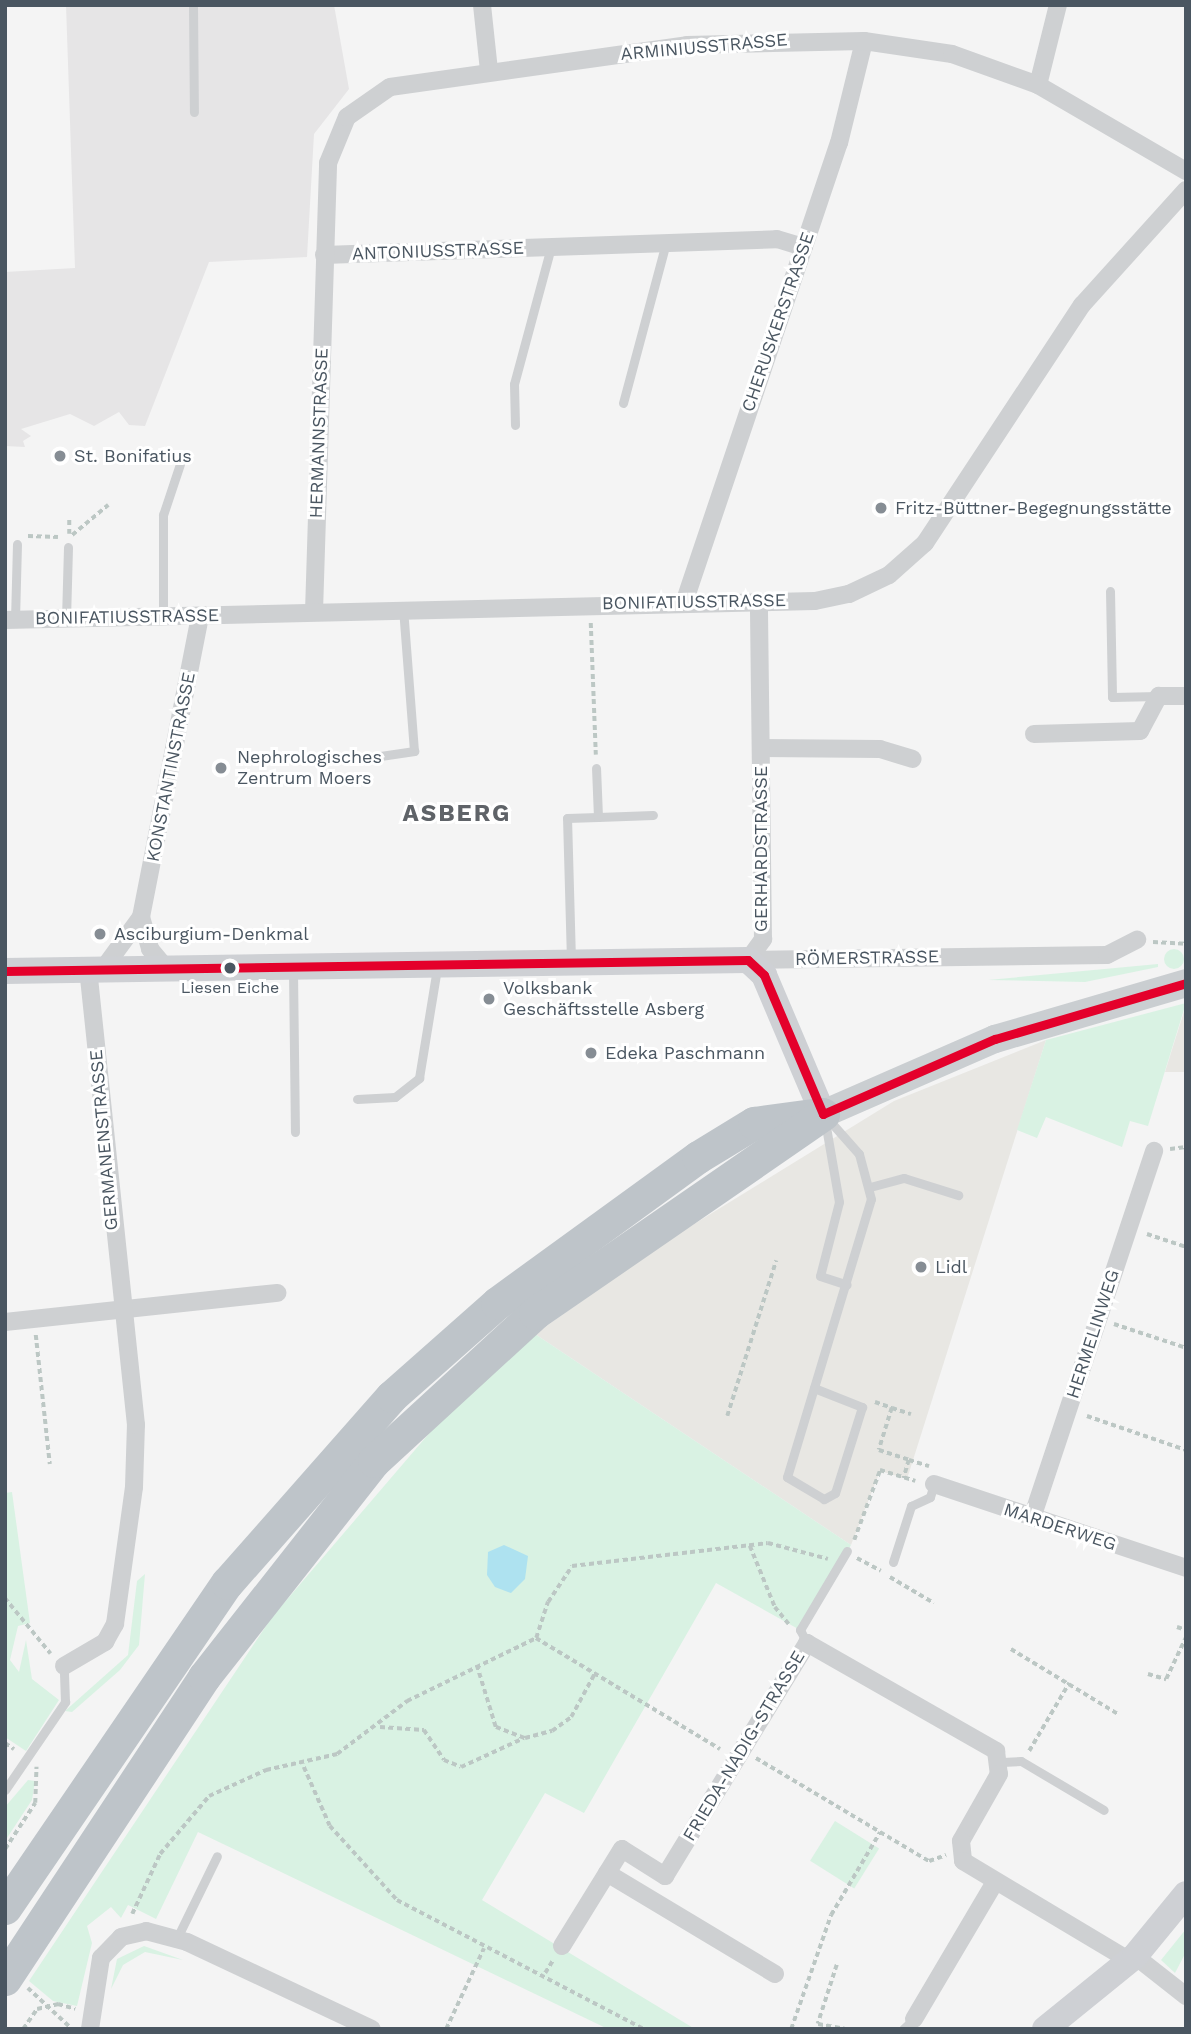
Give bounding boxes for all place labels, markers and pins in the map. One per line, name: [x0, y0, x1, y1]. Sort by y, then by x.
place label: St. Bonifatius: [74, 445, 192, 467]
marker: St. Bonifatius: [52, 448, 68, 464]
place label: Fritz-Büttner-Begegnungsstätte: [895, 497, 1172, 519]
marker: Fritz-Büttner-Begegnungsstätte: [873, 500, 889, 516]
place label: Nephrologisches Zentrum Moers: [237, 747, 382, 790]
marker: Nephrologisches Zentrum Moers: [211, 758, 231, 778]
place label: Asciburgium-Denkmal: [114, 923, 309, 945]
marker: Asciburgium-Denkmal: [92, 926, 108, 942]
marker: Liesen Eiche: [223, 961, 237, 975]
place label: Liesen Eiche: [181, 978, 279, 998]
place label: Volksbank Geschäftsstelle Asberg: [503, 978, 705, 1020]
marker: Volksbank Geschäftsstelle Asberg: [481, 991, 497, 1007]
place label: Edeka Paschmann: [605, 1042, 766, 1064]
marker: Edeka Paschmann: [583, 1045, 599, 1061]
place label: Lidl: [935, 1256, 967, 1278]
marker: Lidl: [913, 1259, 929, 1275]

